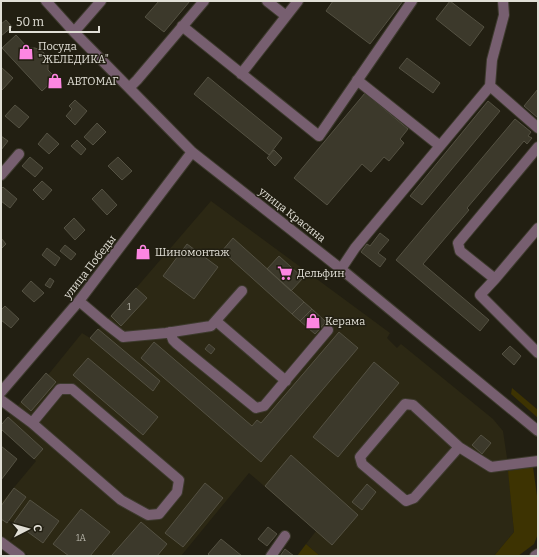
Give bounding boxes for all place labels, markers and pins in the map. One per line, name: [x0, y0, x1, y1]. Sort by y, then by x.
place label: Посуда "ЖЕЛЕДИКА": [38, 40, 109, 66]
shop icon: Посуда "ЖЕЛЕДИКА": [17, 43, 35, 61]
shop icon: АВТОМАГ: [46, 72, 64, 90]
place label: АВТОМАГ: [67, 75, 119, 88]
shop icon: Шиномонтаж: [134, 243, 152, 261]
place label: Шиномонтаж: [155, 246, 230, 259]
supermarket icon: Дельфин: [276, 264, 294, 282]
place label: Дельфин: [297, 267, 345, 280]
shop icon: Керама: [304, 312, 322, 330]
place label: Керама: [325, 315, 365, 328]

